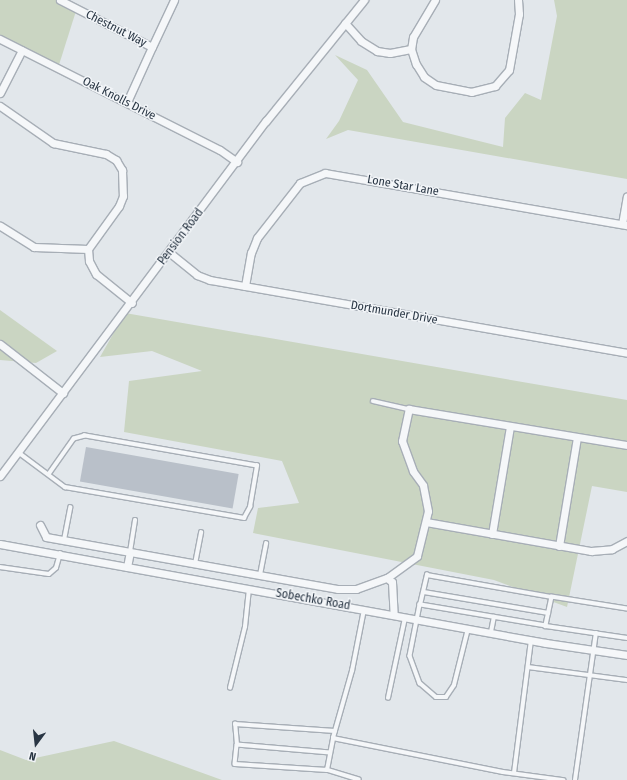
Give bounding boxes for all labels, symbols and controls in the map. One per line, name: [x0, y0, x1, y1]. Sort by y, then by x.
street label: Chestnut Way: [83, 8, 149, 50]
street label: Oak Knolls Drive: [80, 74, 158, 124]
street label: Lone Star Lane: [366, 173, 440, 199]
street label: Pension Road: [155, 206, 207, 268]
street label: Dortmunder Drive: [349, 298, 439, 328]
street label: Sobechko Road: [275, 586, 351, 614]
north arrow: [16, 724, 56, 764]
text: N: [28, 749, 38, 763]

